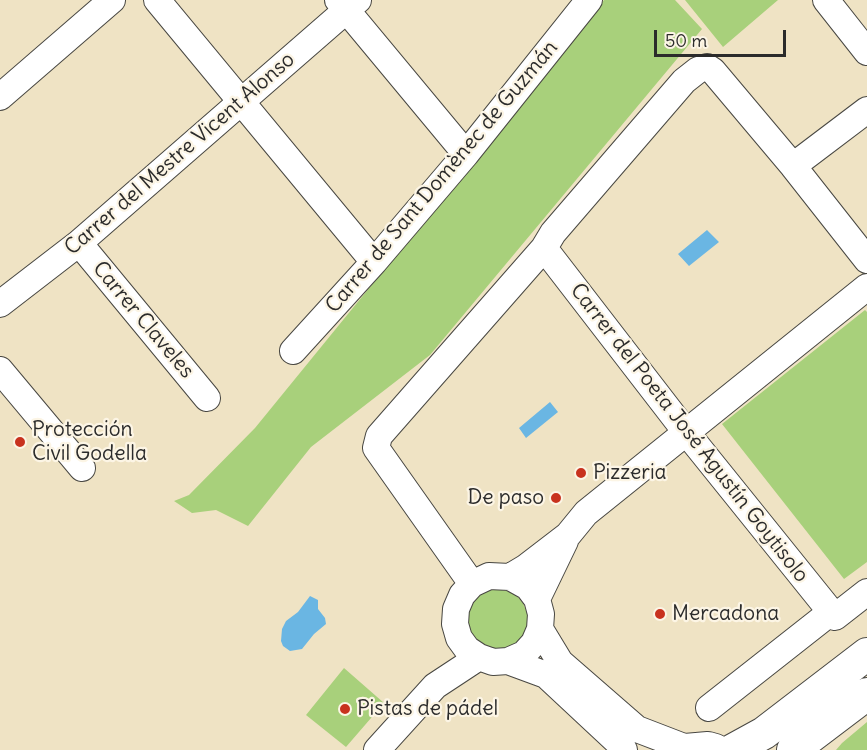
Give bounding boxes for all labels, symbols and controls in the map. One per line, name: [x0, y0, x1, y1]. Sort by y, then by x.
scale bar: [657, 18, 789, 56]
text: 50 m: [665, 29, 707, 52]
street label: Carrer de Sant Domènec de Guzmán: [321, 36, 563, 318]
street label: Carrer del Mestre Vicent Alonso: [60, 47, 300, 261]
street label: Carrer Claveles: [87, 257, 199, 383]
street label: Carrer del Poeta José Agustín Goytisolo: [564, 278, 814, 588]
place label: Protección Civil Godella: [32, 417, 147, 467]
marker: Protección Civil Godella: [13, 435, 27, 449]
place label: Pizzeria: [593, 460, 667, 486]
marker: Pizzeria: [574, 466, 588, 480]
place label: De paso: [467, 485, 544, 511]
marker: De paso: [549, 491, 563, 505]
place label: Mercadona: [672, 601, 779, 627]
marker: Mercadona: [653, 607, 667, 621]
place label: Pistas de pádel: [357, 696, 498, 722]
marker: Pistas de pádel: [338, 702, 352, 716]

